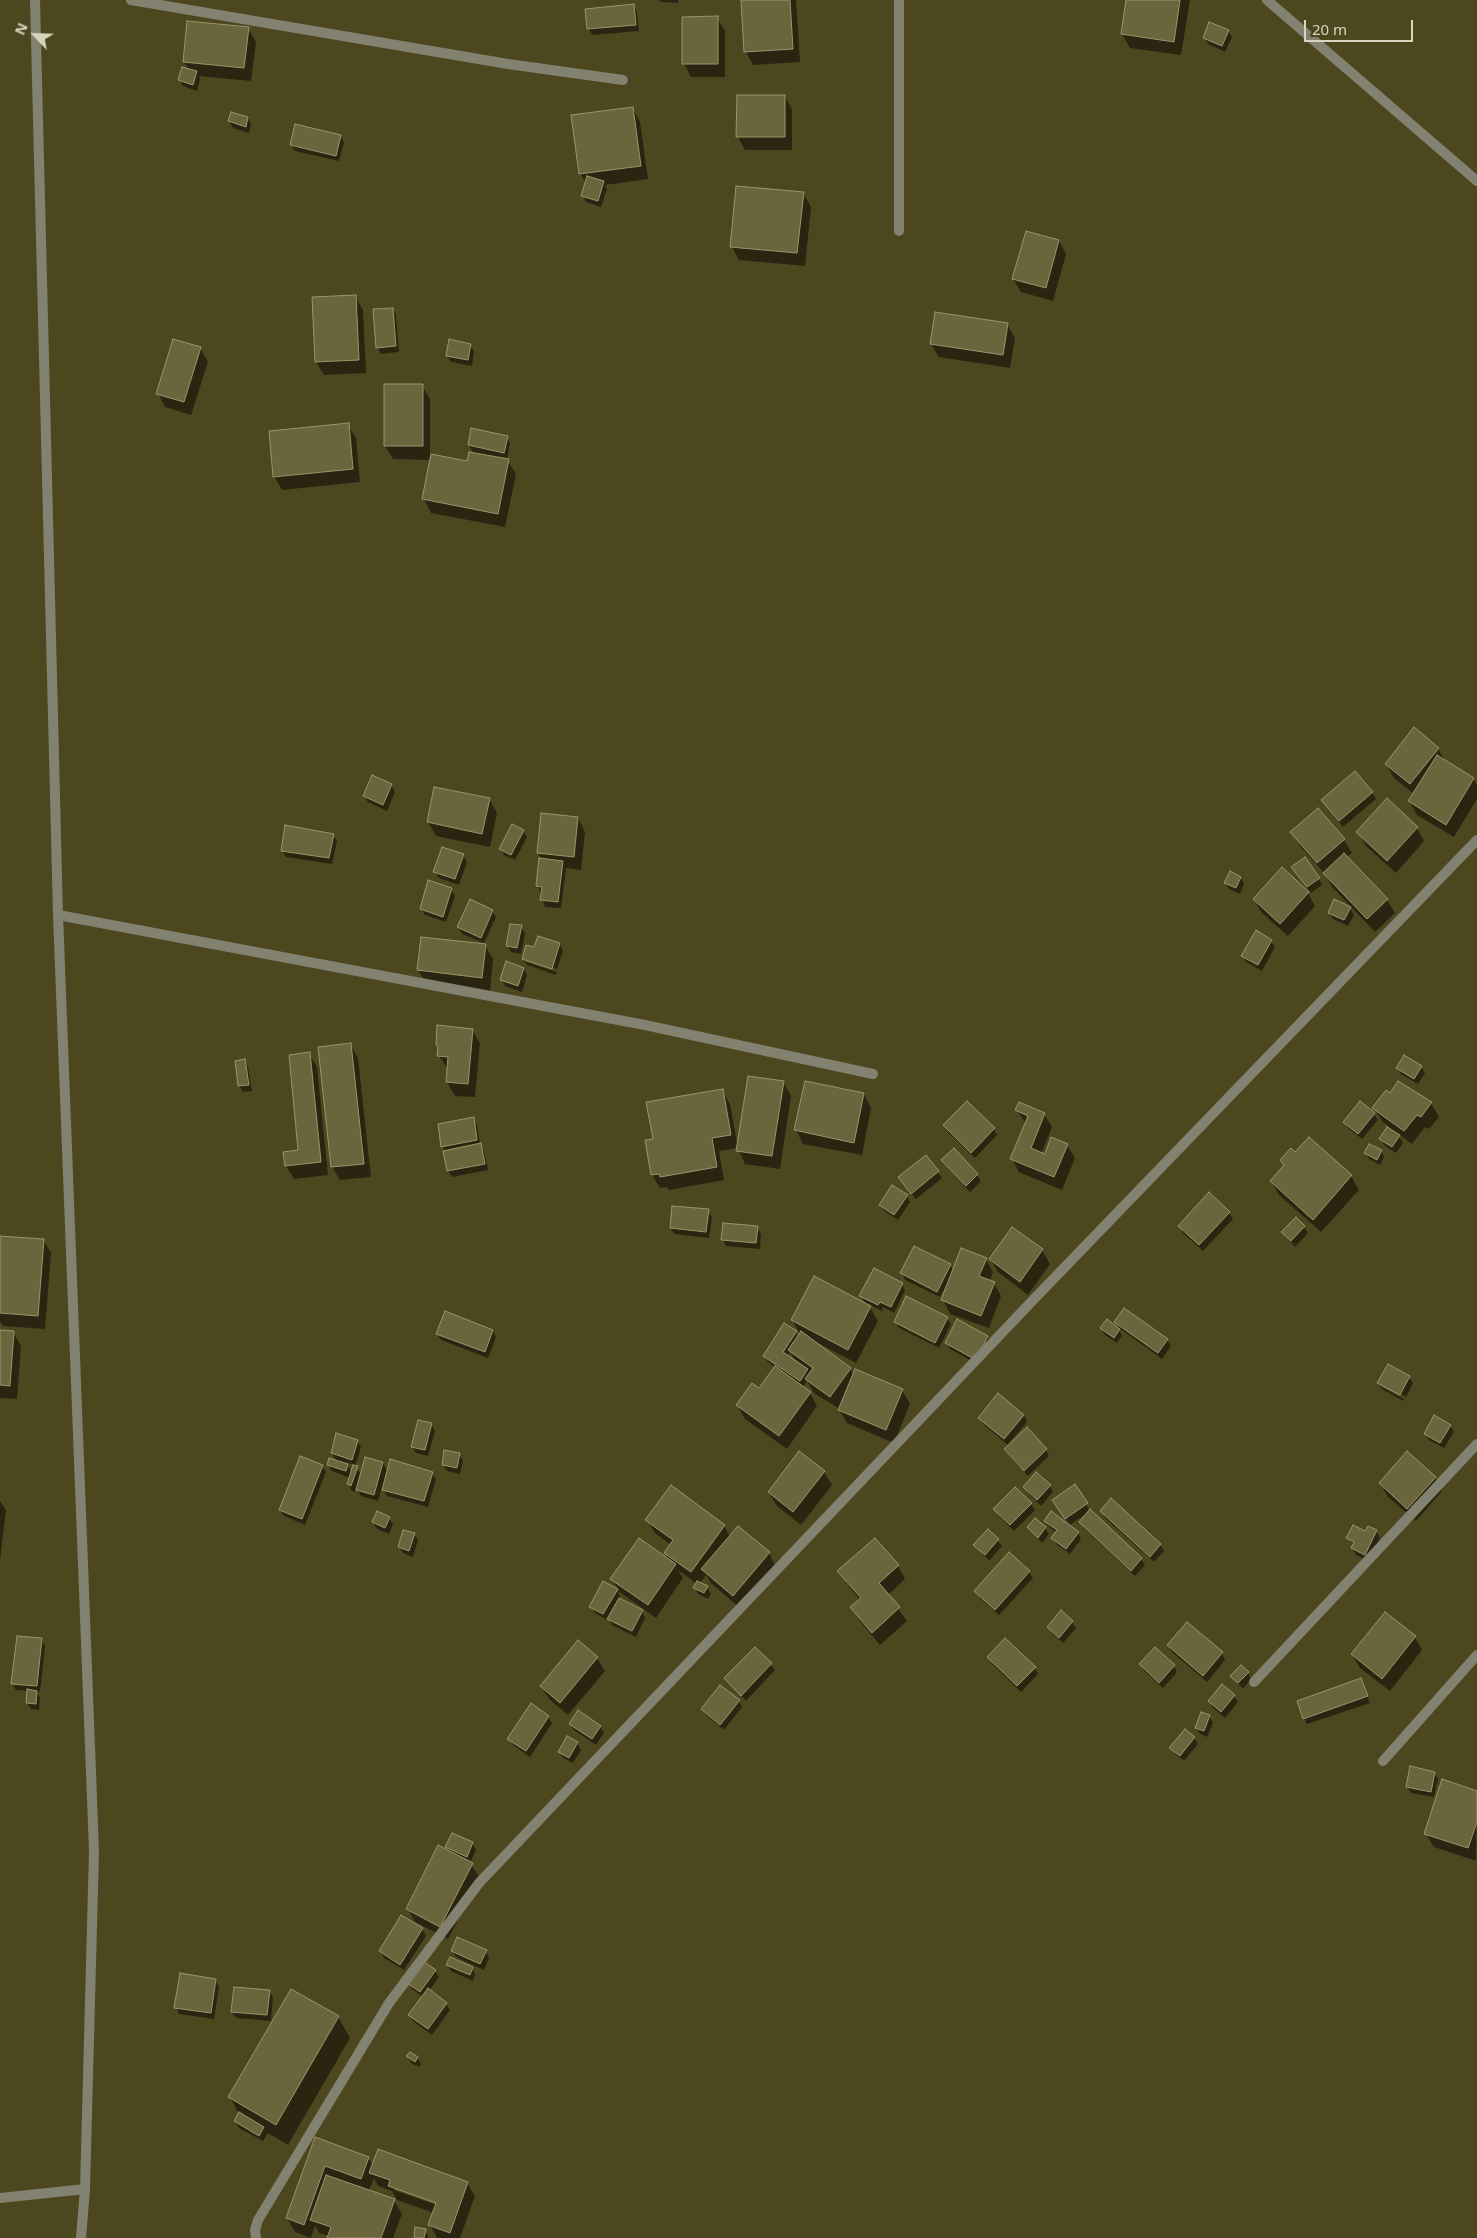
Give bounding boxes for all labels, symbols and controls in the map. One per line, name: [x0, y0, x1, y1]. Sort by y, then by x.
north arrow: [10, 10, 60, 60]
scale bar: [1307, 10, 1416, 42]
text: 20 m: [1312, 19, 1347, 39]
text: N: [10, 20, 32, 38]

